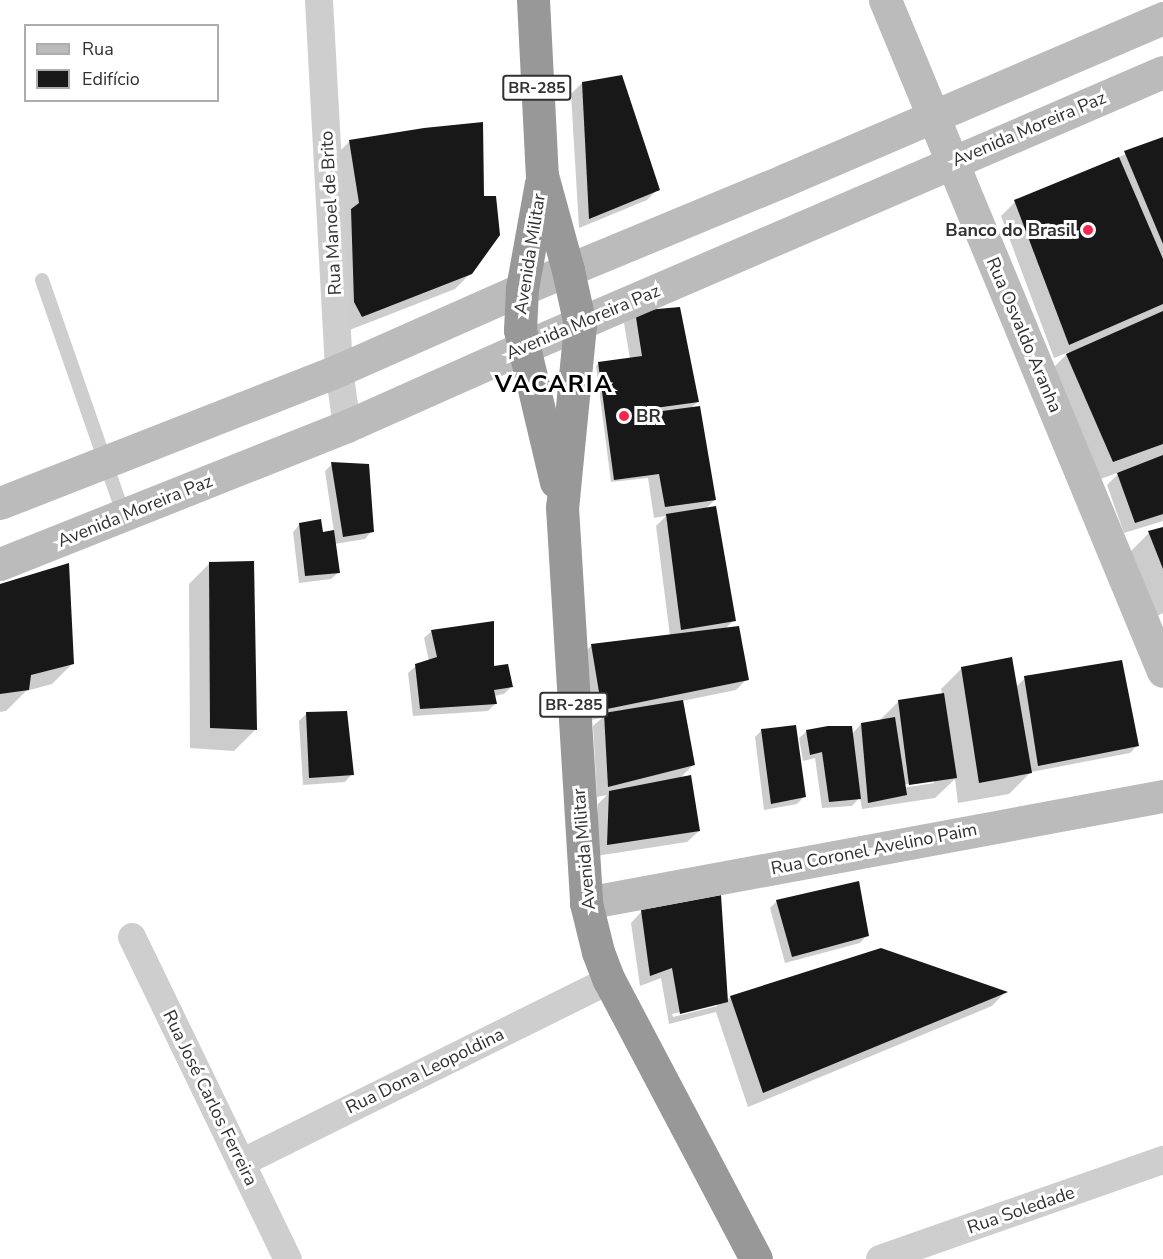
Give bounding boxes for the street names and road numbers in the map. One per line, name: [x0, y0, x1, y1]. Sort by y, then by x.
road number: BR-285: [501, 75, 573, 101]
street label: Avenida Moreira Paz: [949, 87, 1109, 171]
street label: Rua Manoel de Brito: [316, 130, 346, 296]
street label: Avenida Militar: [510, 192, 550, 316]
street label: Rua Osvaldo Aranha: [982, 254, 1066, 416]
street label: Avenida Moreira Paz: [503, 280, 663, 364]
street label: Avenida Moreira Paz: [54, 470, 216, 552]
road number: BR-285: [538, 692, 610, 718]
street label: Avenida Militar: [568, 787, 600, 911]
street label: Rua Coronel Avelino Paim: [769, 818, 979, 880]
street label: Rua José Carlos Ferreira: [158, 1007, 262, 1189]
street label: Rua Dona Leopoldina: [342, 1023, 508, 1119]
street label: Rua Soledade: [964, 1182, 1078, 1238]

